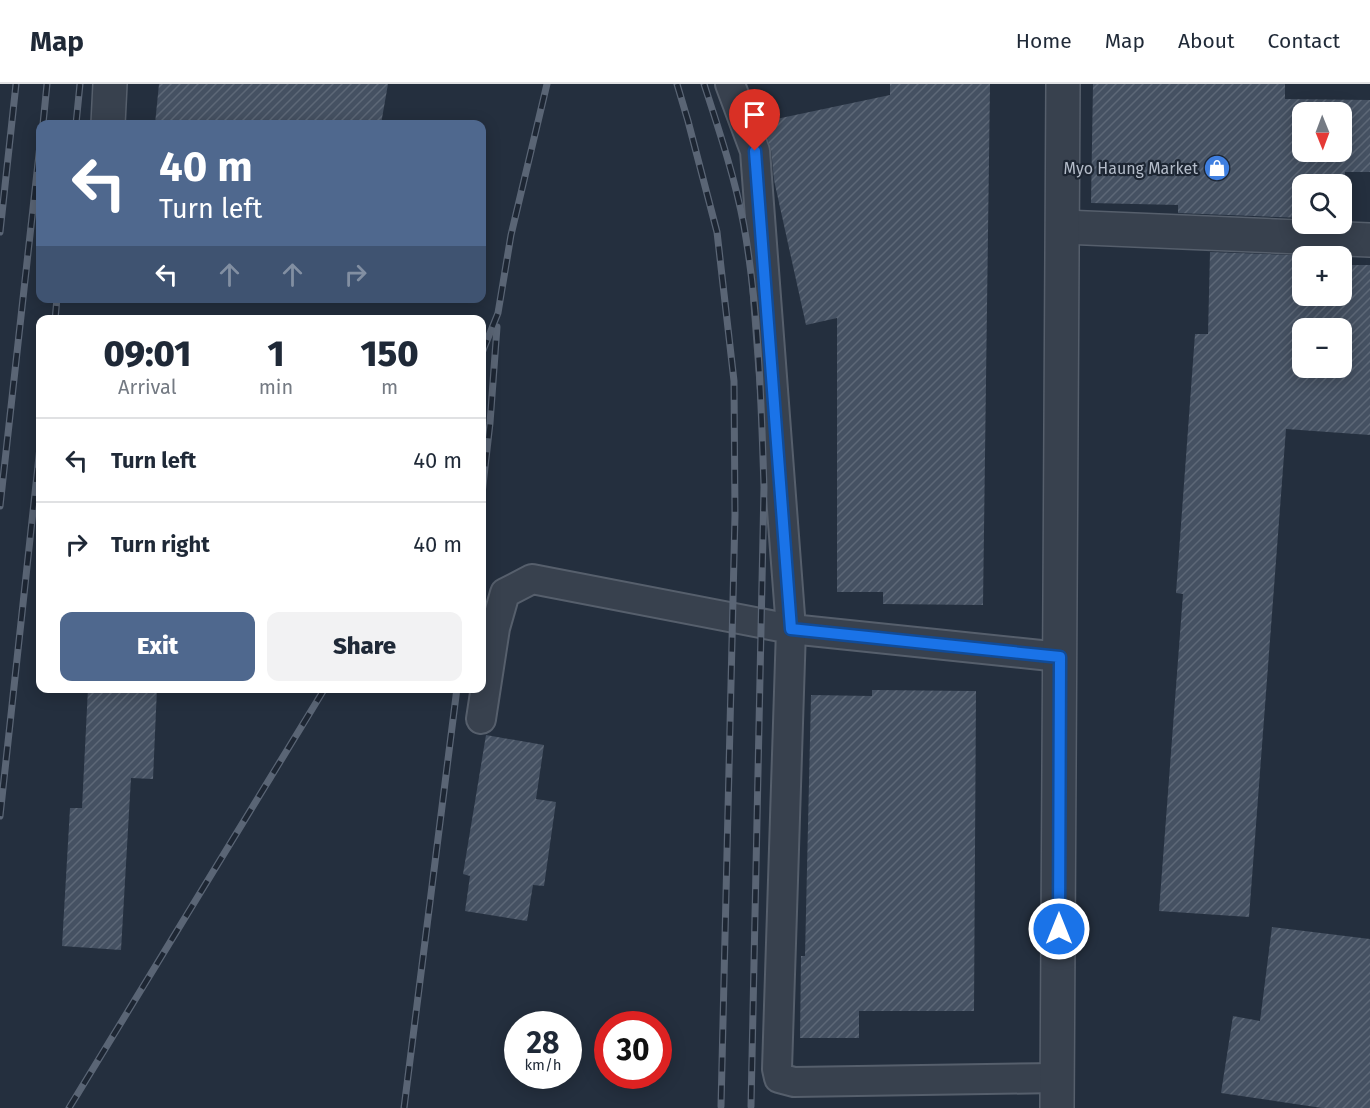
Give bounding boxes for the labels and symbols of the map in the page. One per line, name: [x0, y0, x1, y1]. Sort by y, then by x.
pin: [729, 89, 780, 151]
north arrow: [1292, 102, 1352, 162]
shop icon: Myo Haung Market: [1202, 153, 1232, 183]
place label: Myo Haung Market: [1063, 159, 1198, 178]
position arrow: [1027, 897, 1091, 961]
speed limit sign: 30: [594, 1011, 672, 1089]

